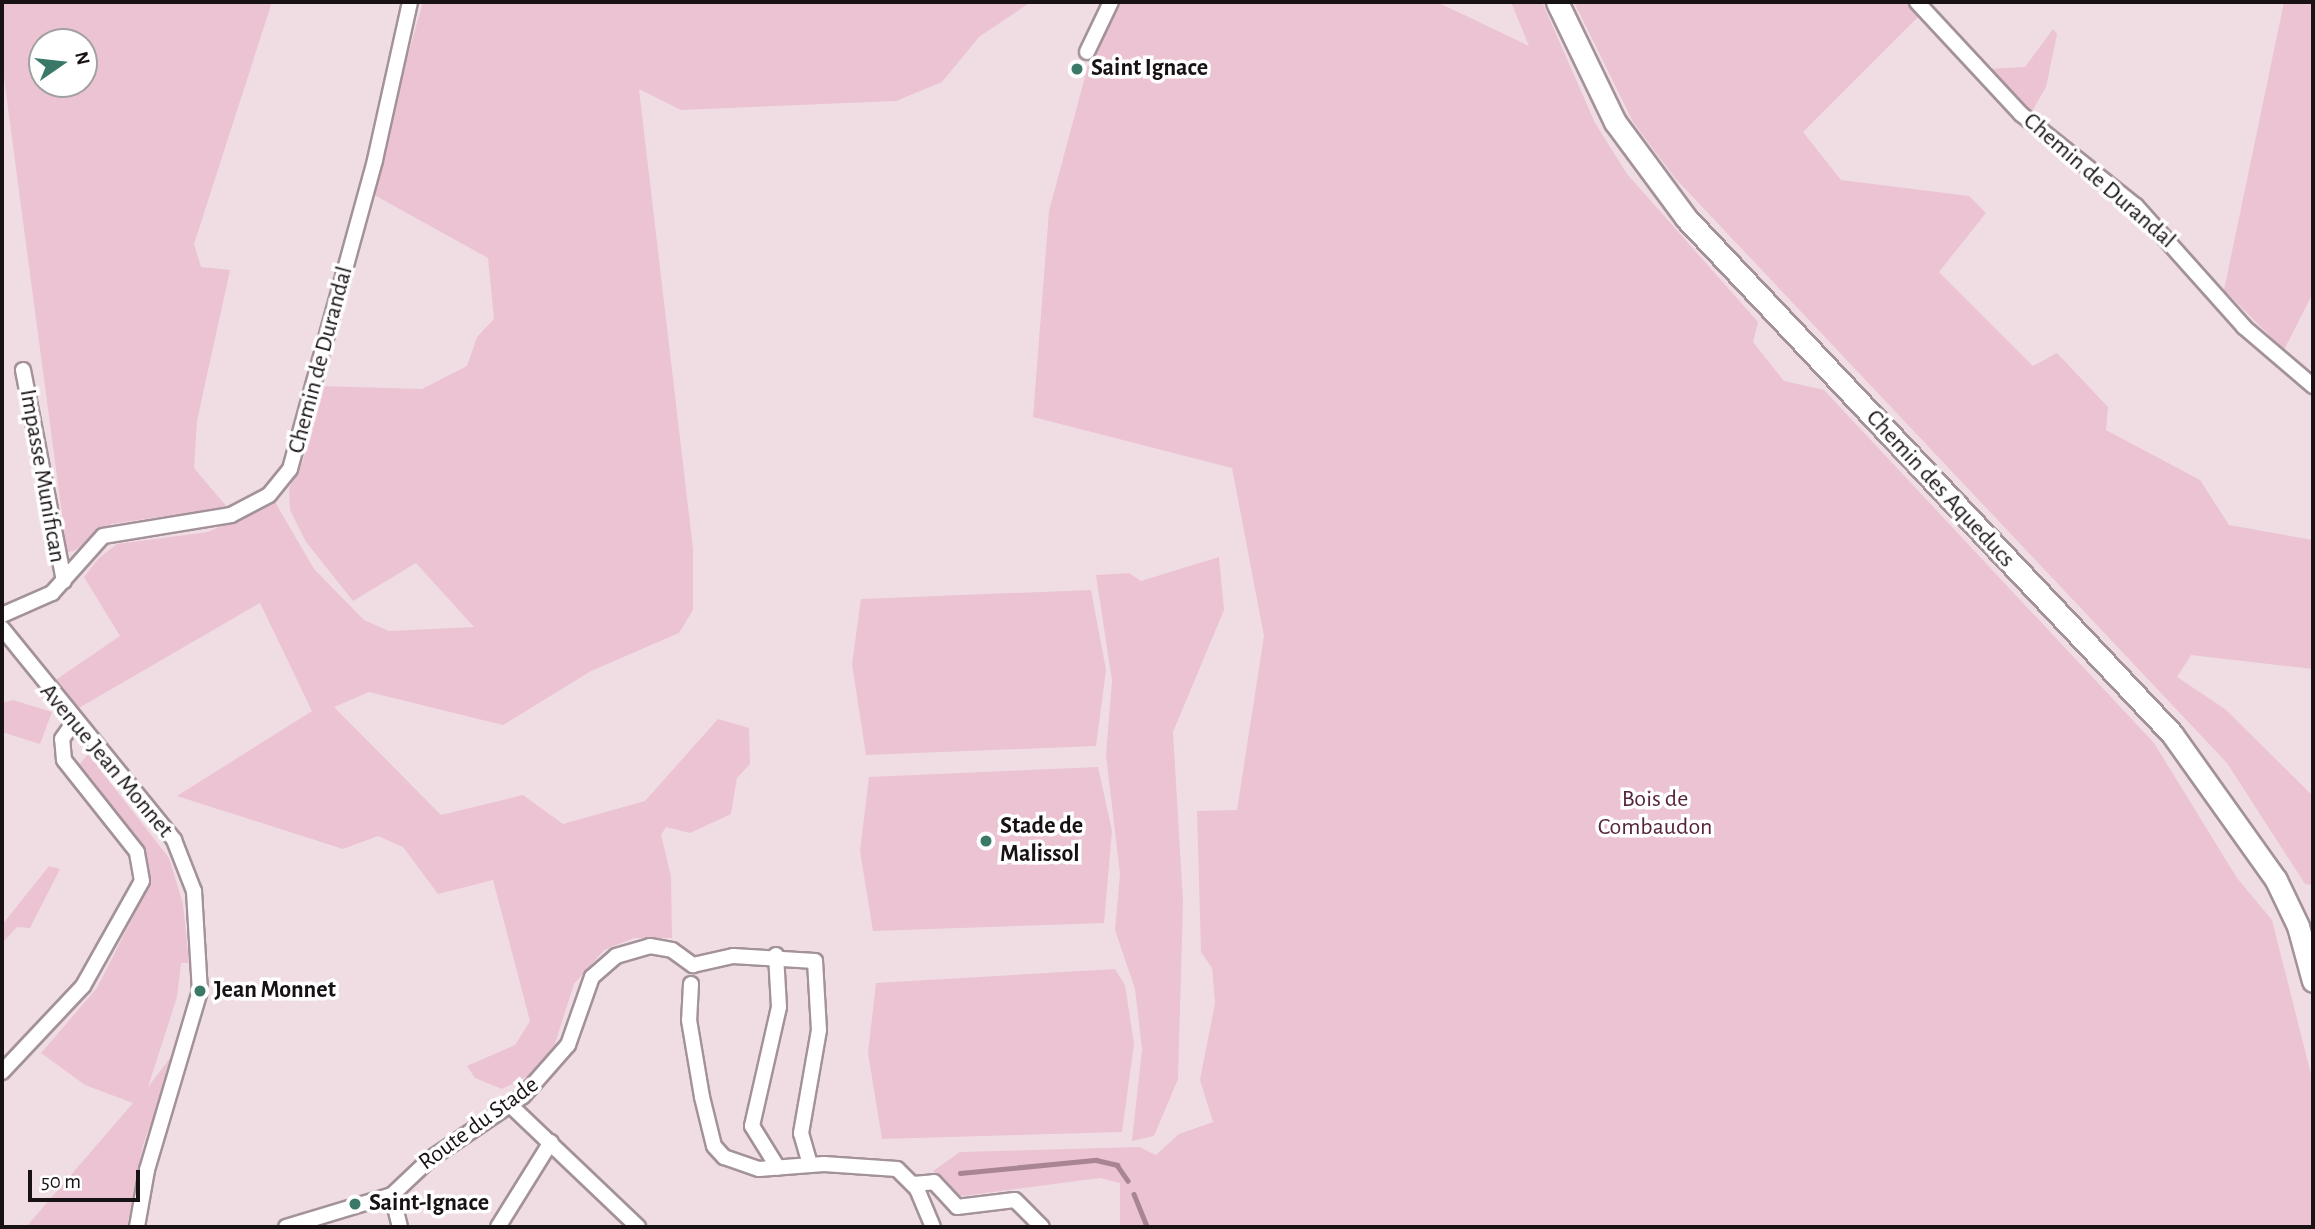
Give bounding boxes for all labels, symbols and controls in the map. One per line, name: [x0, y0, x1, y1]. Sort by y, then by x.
north arrow: [28, 28, 98, 98]
text: N: [71, 50, 93, 67]
place label: Saint Ignace: [1091, 55, 1208, 83]
marker: Saint Ignace: [1069, 61, 1085, 77]
street label: Chemin de Durandal: [2017, 107, 2181, 255]
street label: Chemin de Durandal: [282, 263, 360, 457]
street label: Impasse Munifican: [13, 387, 71, 565]
street label: Chemin des Aqueducs: [1859, 404, 2021, 574]
street label: Avenue Jean Monnet: [33, 678, 179, 844]
park label: Bois de Combaudon: [1598, 786, 1712, 842]
place label: Stade de Malissol: [1000, 813, 1083, 869]
marker: Stade de Malissol: [978, 833, 994, 849]
place label: Jean Monnet: [214, 977, 336, 1005]
marker: Jean Monnet: [192, 983, 208, 999]
street label: Route du Stade: [414, 1071, 544, 1177]
scale bar: [32, 1156, 144, 1200]
text: 50 m: [41, 1171, 81, 1192]
place label: Saint-Ignace: [369, 1190, 489, 1218]
marker: Saint-Ignace: [347, 1196, 363, 1212]

